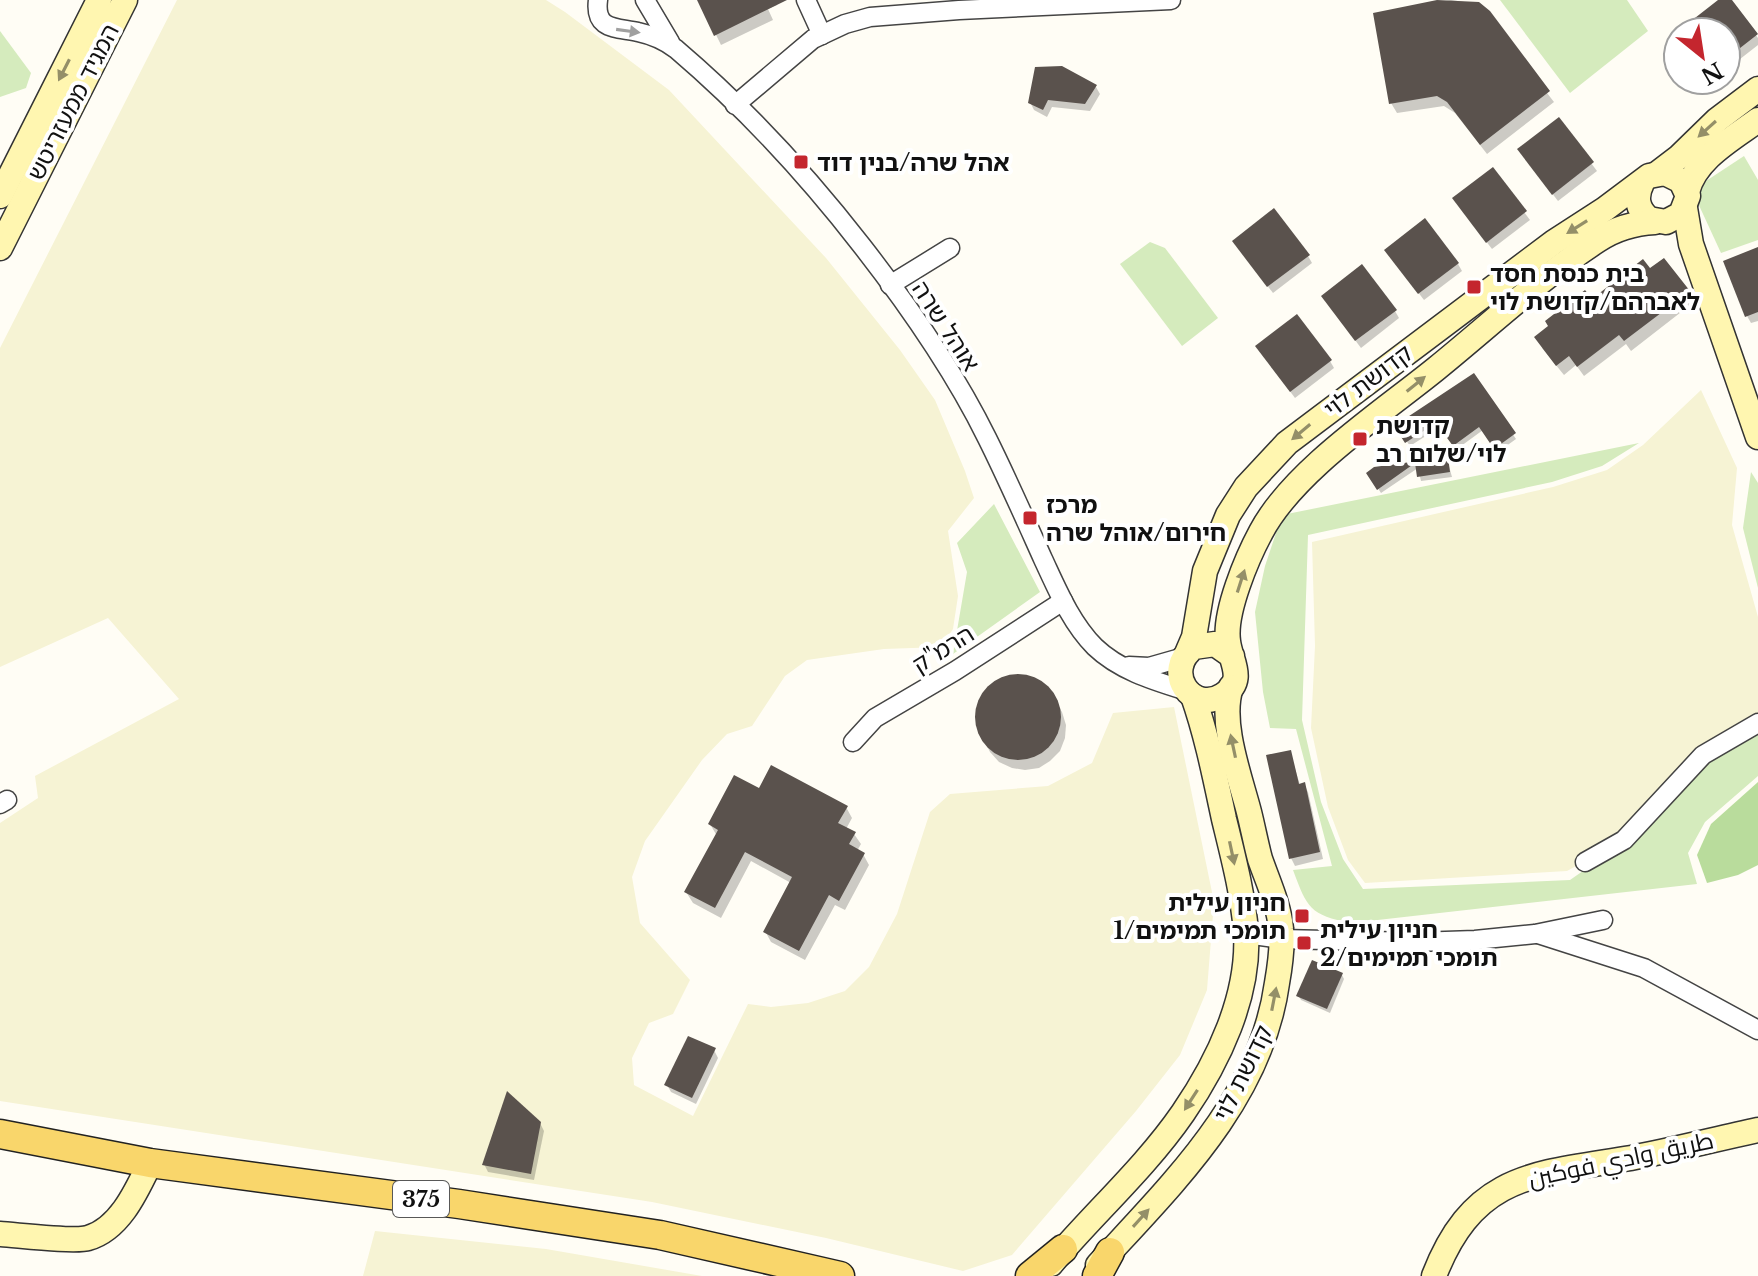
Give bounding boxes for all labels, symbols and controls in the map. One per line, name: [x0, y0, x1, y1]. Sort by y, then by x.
north arrow: [1662, 16, 1742, 96]
street label: המגיד ממעזריטש: [21, 19, 125, 185]
one-way arrow: [616, 25, 641, 38]
text: N: [1696, 56, 1727, 90]
one-way arrow: [57, 58, 71, 81]
one-way arrow: [1697, 119, 1716, 137]
place label: אהל שרה/בנין דוד: [817, 148, 1009, 177]
marker: אהל שרה/בנין דוד: [792, 153, 810, 171]
one-way arrow: [1566, 220, 1588, 234]
place label: בית כנסת חסד לאברהם/קדושת לוי: [1490, 259, 1700, 316]
street label: אוהל שרה: [906, 275, 986, 377]
marker: בית כנסת חסד לאברהם/קדושת לוי: [1465, 278, 1483, 296]
street label: קדושת לוי: [1318, 338, 1418, 424]
one-way arrow: [1406, 377, 1426, 393]
place label: קדושת לוי/שלום רב: [1376, 411, 1507, 468]
one-way arrow: [1291, 423, 1311, 440]
marker: קדושת לוי/שלום רב: [1351, 430, 1369, 448]
place label: מרכז חירום/אוהל שרה: [1046, 490, 1226, 547]
marker: מרכז חירום/אוהל שרה: [1021, 509, 1039, 527]
one-way arrow: [1235, 569, 1247, 593]
street label: הרמ"ק: [907, 619, 979, 679]
one-way arrow: [1226, 734, 1239, 759]
one-way arrow: [1226, 840, 1239, 865]
place label: חניון עילית 1/תומכי תמימים: [1113, 888, 1286, 945]
marker: חניון עילית 1/תומכי תמימים: [1293, 907, 1311, 925]
place label: חניון עילית 2/תומכי תמימים: [1320, 915, 1498, 972]
marker: חניון עילית 2/תומכי תמימים: [1295, 934, 1313, 952]
one-way arrow: [1269, 987, 1281, 1012]
street label: קדושת לוי: [1207, 1020, 1279, 1126]
one-way arrow: [1185, 1089, 1199, 1111]
street label: طريق وادي فوکين: [1526, 1125, 1717, 1197]
road number: 375: [393, 1181, 449, 1217]
one-way arrow: [1131, 1209, 1149, 1228]

